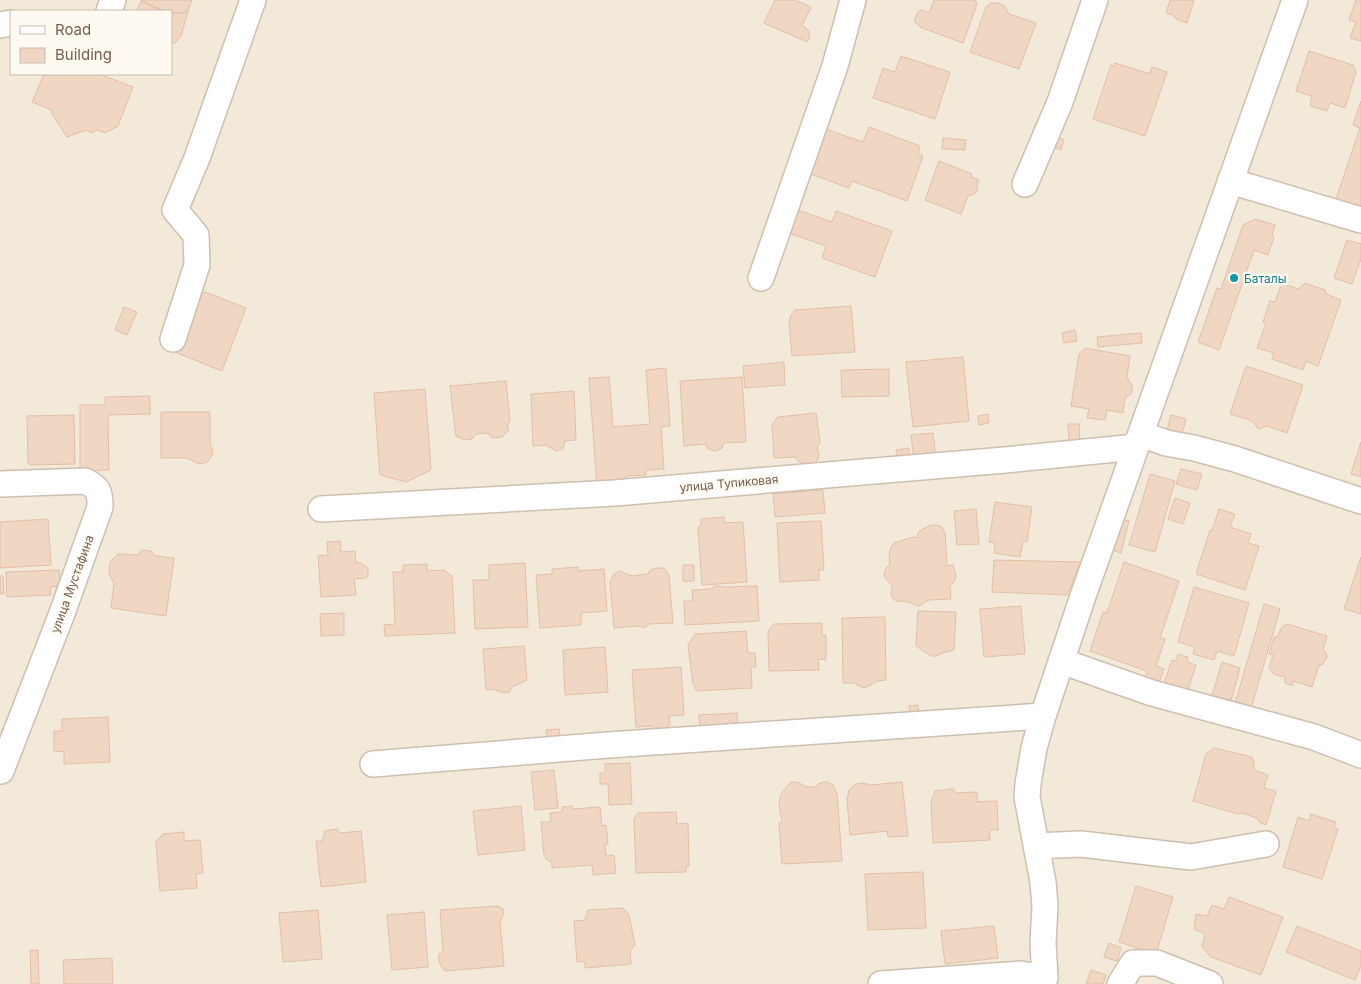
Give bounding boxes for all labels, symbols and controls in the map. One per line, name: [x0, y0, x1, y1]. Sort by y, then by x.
legend: [10, 10, 172, 75]
text: Road: [55, 20, 91, 39]
text: Building: [55, 45, 112, 64]
place label: Баталы: [1244, 271, 1287, 286]
marker: Баталы: [1228, 272, 1240, 284]
street label: улица Тупиковая: [679, 471, 779, 495]
street label: улица Мустафина: [47, 533, 97, 635]

